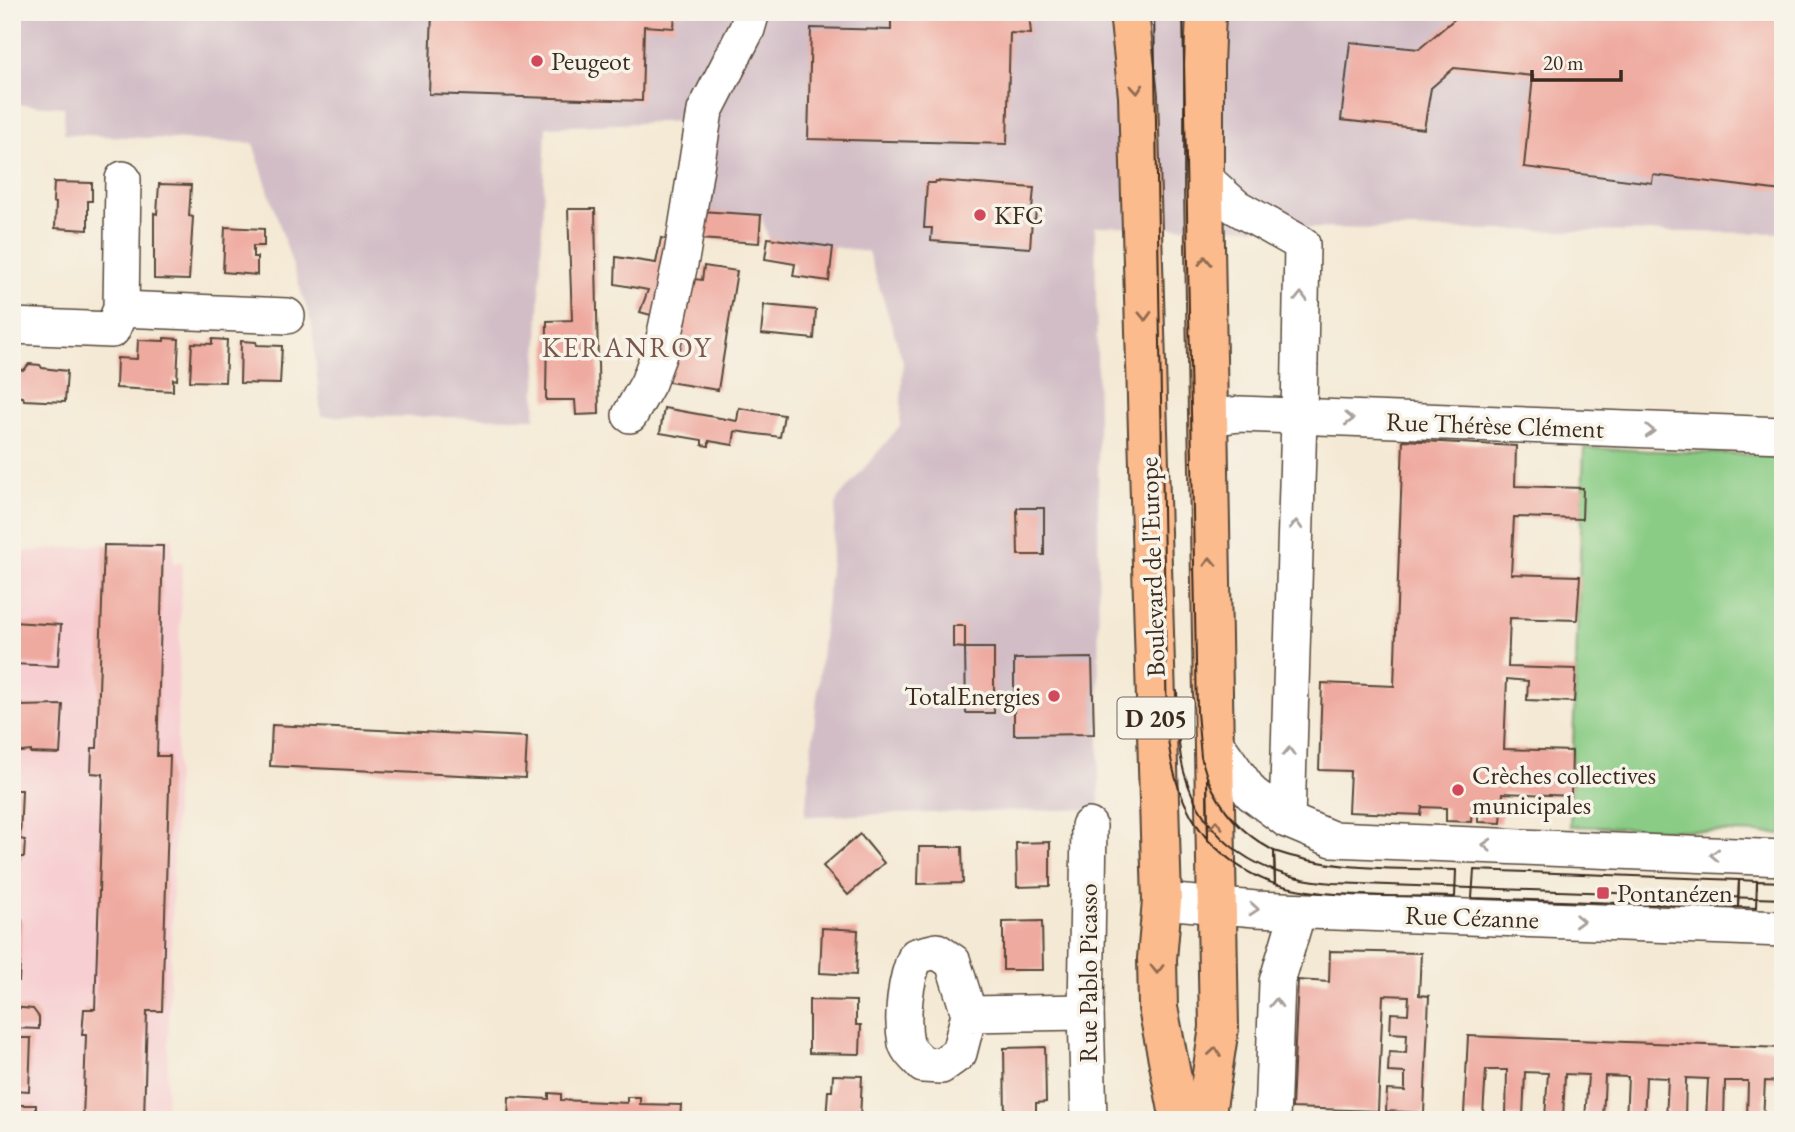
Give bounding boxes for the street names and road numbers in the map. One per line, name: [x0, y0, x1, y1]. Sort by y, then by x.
street label: Rue Thérèse Clément: [1385, 404, 1605, 446]
street label: Boulevard de l'Europe: [1131, 456, 1173, 678]
road number: D 205: [1118, 698, 1194, 738]
street label: Rue Pablo Picasso: [1071, 883, 1105, 1063]
street label: Rue Cézanne: [1404, 898, 1540, 936]

